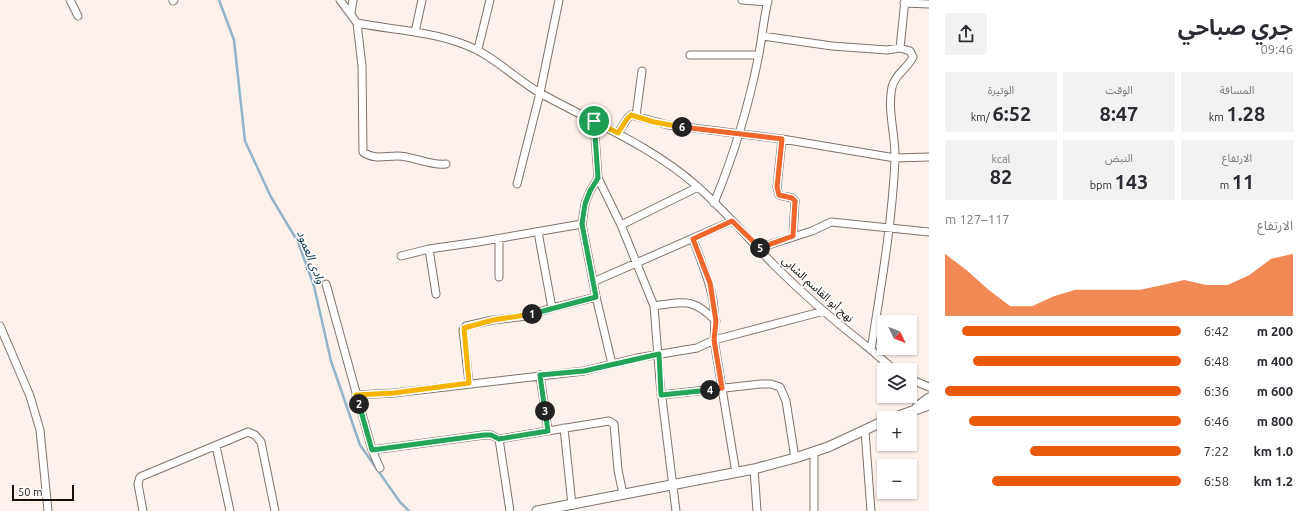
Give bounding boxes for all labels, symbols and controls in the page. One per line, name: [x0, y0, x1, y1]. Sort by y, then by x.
button: share: [945, 13, 987, 55]
text: جري صباحي: [1178, 14, 1293, 39]
text: 09:46: [1260, 42, 1293, 56]
text: الوتيرة: [988, 84, 1014, 96]
text: الوقت: [1105, 84, 1133, 96]
text: المسافة: [1220, 84, 1254, 96]
text: 6:52: [992, 102, 1031, 125]
text: 8:47: [1100, 102, 1138, 125]
text: 1.28: [1226, 102, 1265, 125]
pin: [577, 104, 611, 138]
icon: arrive: [583, 110, 605, 132]
text: /km: [971, 111, 992, 123]
text: km: [1209, 111, 1226, 123]
pin: 6: [672, 117, 692, 137]
text: 6: [679, 121, 685, 133]
text: النبض: [1105, 152, 1133, 164]
text: الارتفاع: [1222, 152, 1252, 164]
text: kcal: [992, 153, 1011, 165]
text: 82: [990, 165, 1012, 188]
text: 143: [1115, 170, 1148, 193]
text: 11: [1232, 170, 1254, 193]
text: bpm: [1090, 179, 1115, 191]
text: m: [1220, 179, 1232, 191]
text: 117–127 m: [945, 212, 1010, 226]
text: الارتفاع: [1257, 218, 1293, 232]
water label: وادي العمود: [291, 228, 328, 287]
pin: 5: [750, 238, 770, 258]
text: 5: [757, 242, 763, 254]
street label: نهج أبو القاسم الشابي: [777, 253, 856, 327]
pin: 1: [522, 304, 542, 324]
text: 1: [529, 308, 535, 320]
north arrow: [877, 315, 917, 355]
map controls: [877, 315, 917, 499]
text: 6:42: [1204, 324, 1229, 338]
text: 200 m: [1257, 324, 1293, 338]
text: 6:48: [1204, 354, 1229, 368]
text: 400 m: [1257, 354, 1293, 368]
button: layers: [877, 363, 917, 403]
pin: 4: [700, 380, 720, 400]
text: 4: [707, 384, 713, 396]
text: 6:36: [1204, 384, 1229, 398]
text: 600 m: [1257, 384, 1293, 398]
pin: 2: [349, 394, 369, 414]
text: 2: [356, 398, 362, 410]
pin: 3: [535, 401, 555, 421]
text: 3: [542, 405, 548, 417]
button: +: [877, 411, 917, 451]
text: 6:46: [1204, 414, 1229, 428]
text: 800 m: [1257, 414, 1293, 428]
text: 7:22: [1204, 444, 1229, 458]
text: 1.0 km: [1254, 444, 1293, 458]
button: −: [877, 459, 917, 499]
text: 6:58: [1204, 474, 1229, 488]
text: 1.2 km: [1254, 474, 1293, 488]
scale bar: [12, 483, 74, 502]
text: 50 m: [18, 486, 42, 498]

